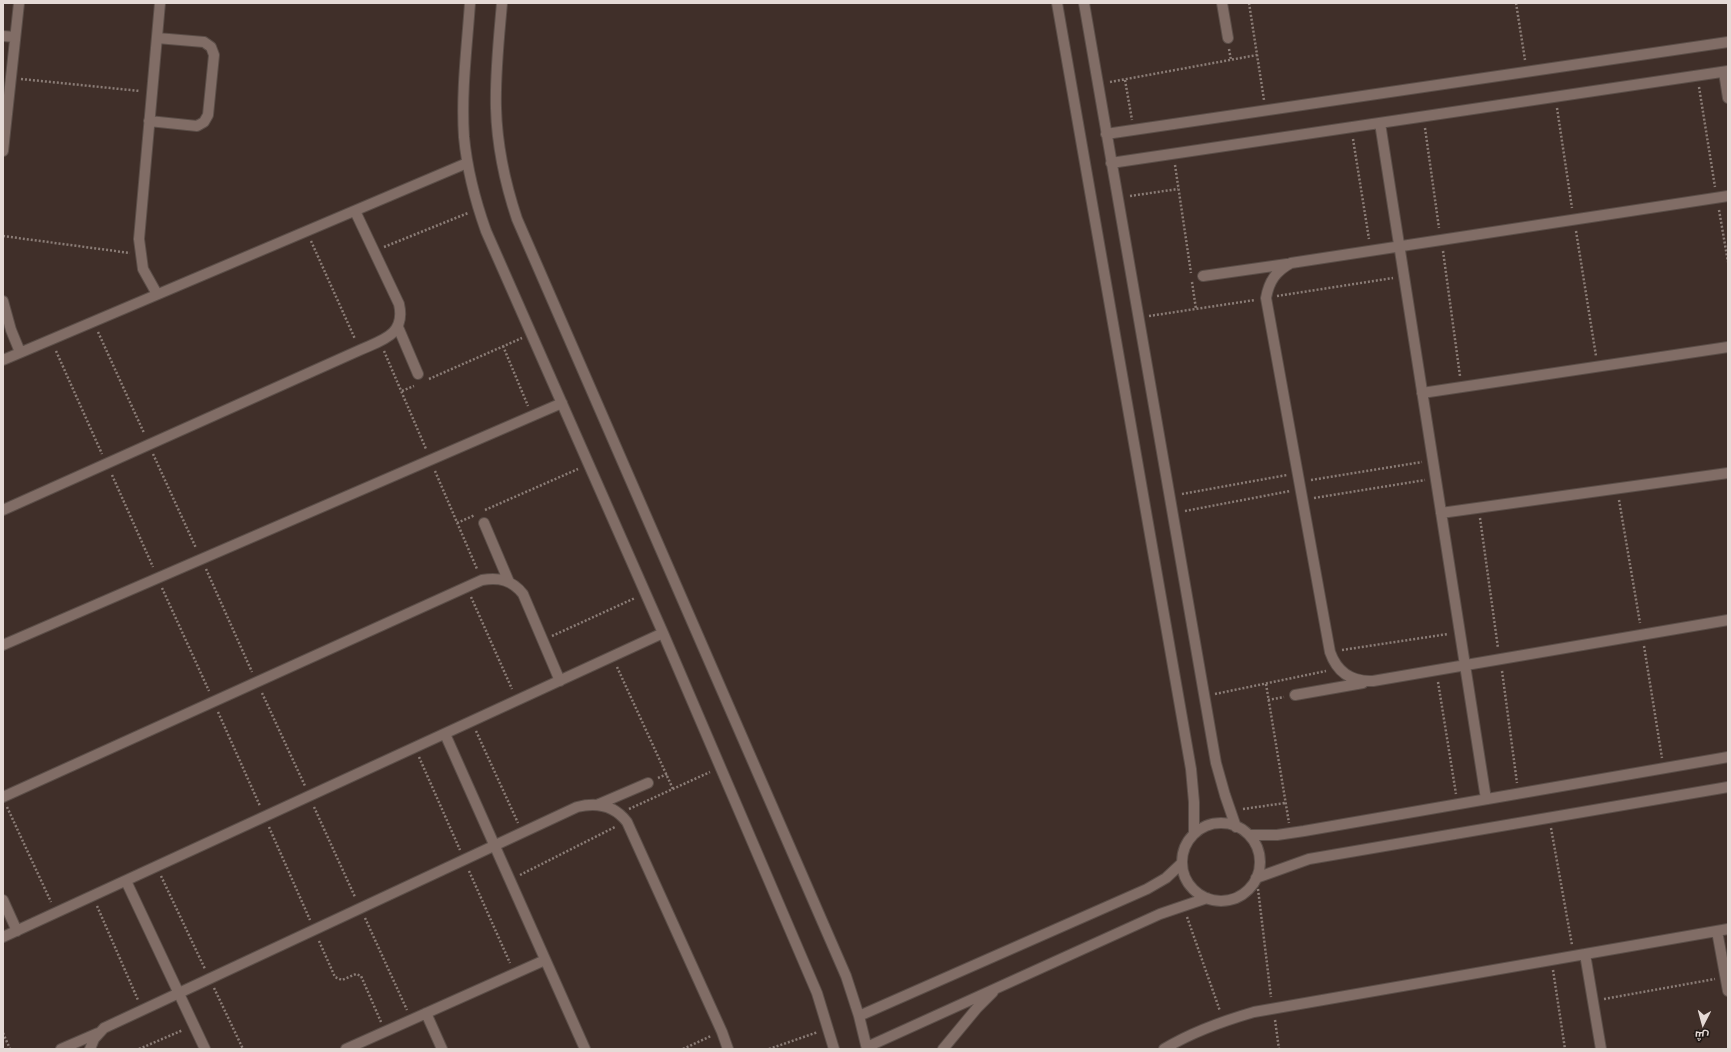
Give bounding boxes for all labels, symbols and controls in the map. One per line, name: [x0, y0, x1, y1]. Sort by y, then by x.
north arrow: [1683, 1004, 1723, 1044]
text: ش: [1694, 1028, 1710, 1044]

